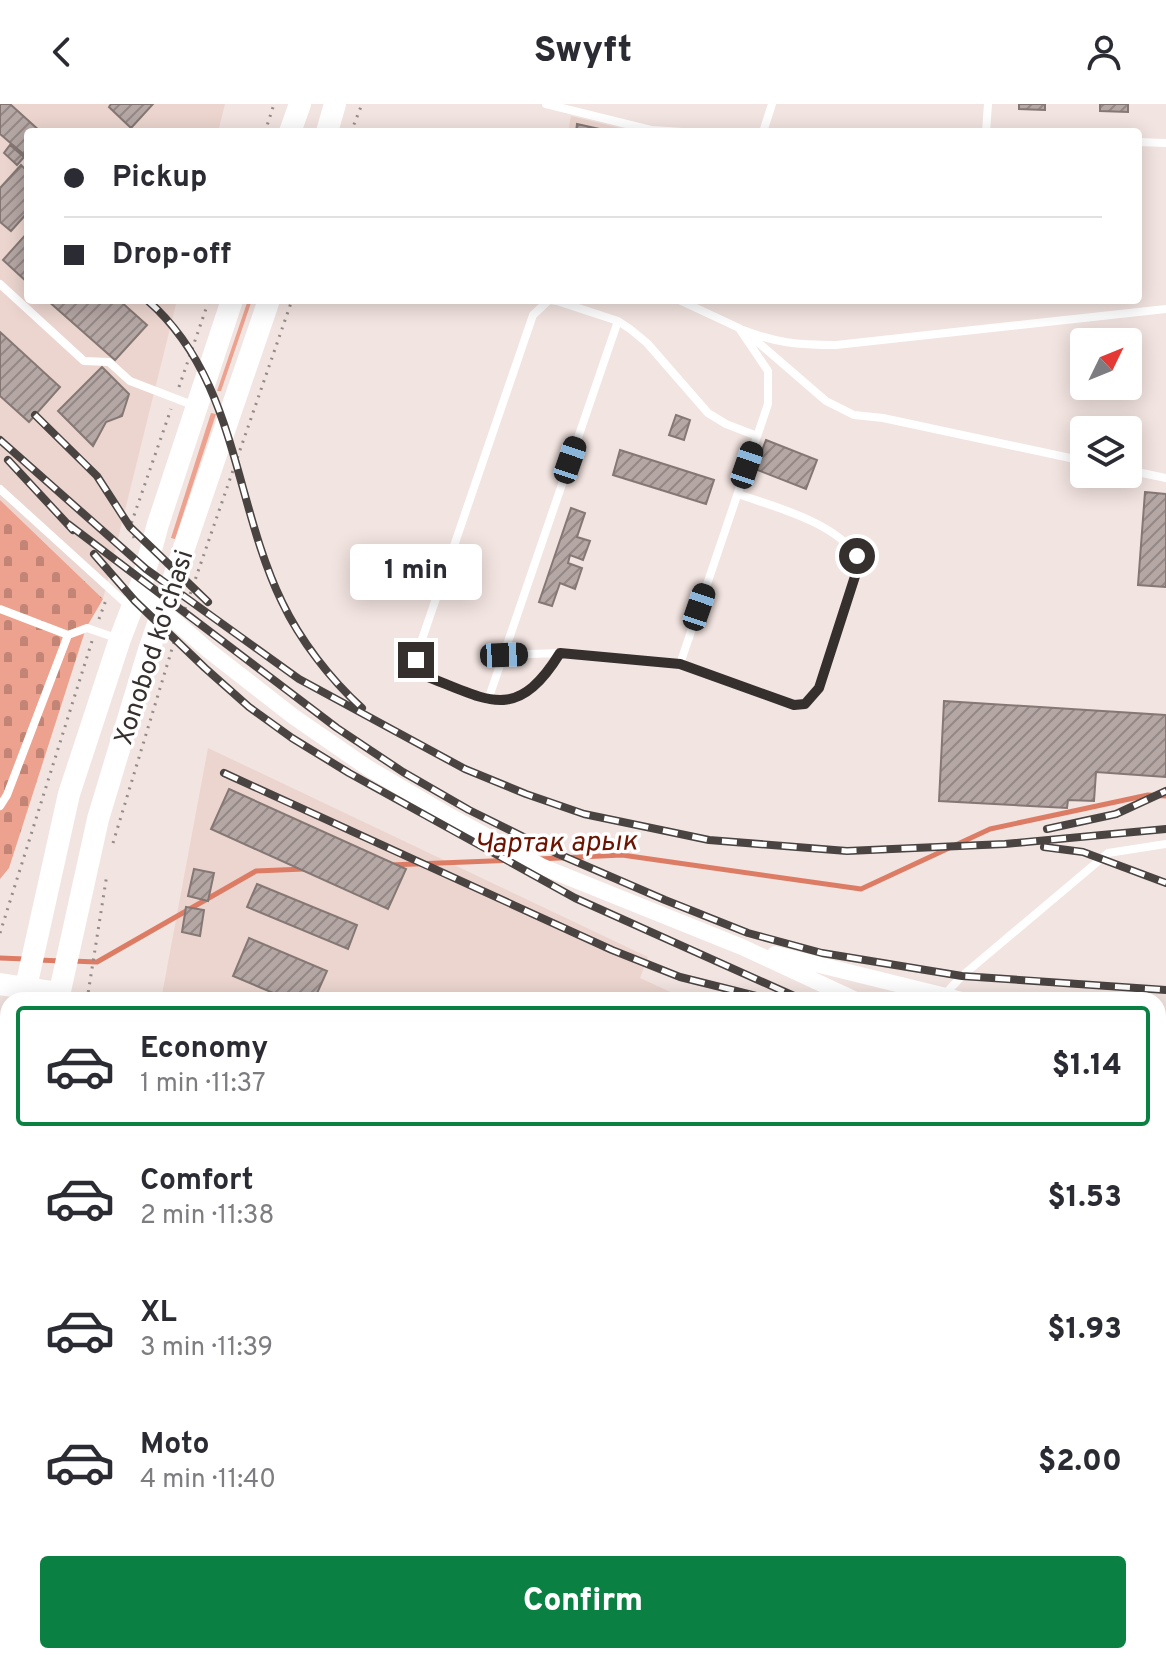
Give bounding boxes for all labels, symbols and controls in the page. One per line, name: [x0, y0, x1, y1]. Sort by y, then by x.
text: Swyft: [534, 29, 632, 75]
icon: back: [40, 30, 84, 74]
icon: person: [1082, 30, 1126, 74]
text: Pickup: [112, 160, 207, 197]
text: Drop-off: [112, 237, 231, 274]
north arrow: [1070, 328, 1142, 400]
map controls: [1070, 328, 1142, 488]
button: layers: [1070, 416, 1142, 488]
car: [551, 433, 589, 487]
car: [728, 438, 766, 492]
route start: [839, 538, 875, 574]
callout: 1 min: [350, 544, 482, 600]
street label: Xonobod ko'chasi: [108, 546, 202, 749]
text: 1 min: [384, 555, 448, 588]
car: [680, 580, 718, 634]
route end: [398, 642, 434, 678]
car: [480, 642, 528, 668]
water label: Чартак арык: [474, 825, 639, 863]
icon: car: [44, 1030, 116, 1102]
text: Economy: [140, 1031, 268, 1068]
text: $1.14: [1052, 1048, 1122, 1085]
text: 1 min · 11:37: [140, 1068, 266, 1101]
icon: car: [44, 1162, 116, 1234]
text: Comfort: [140, 1163, 253, 1200]
text: $1.53: [1048, 1180, 1122, 1217]
text: 2 min · 11:38: [140, 1200, 274, 1233]
icon: car: [44, 1294, 116, 1366]
text: XL: [140, 1295, 177, 1332]
text: $1.93: [1047, 1312, 1122, 1349]
text: 3 min · 11:39: [140, 1332, 273, 1365]
icon: car: [44, 1426, 116, 1498]
text: Moto: [140, 1427, 210, 1464]
text: $2.00: [1038, 1444, 1122, 1481]
text: 4 min · 11:40: [140, 1464, 276, 1497]
button: Confirm: [40, 1556, 1126, 1648]

